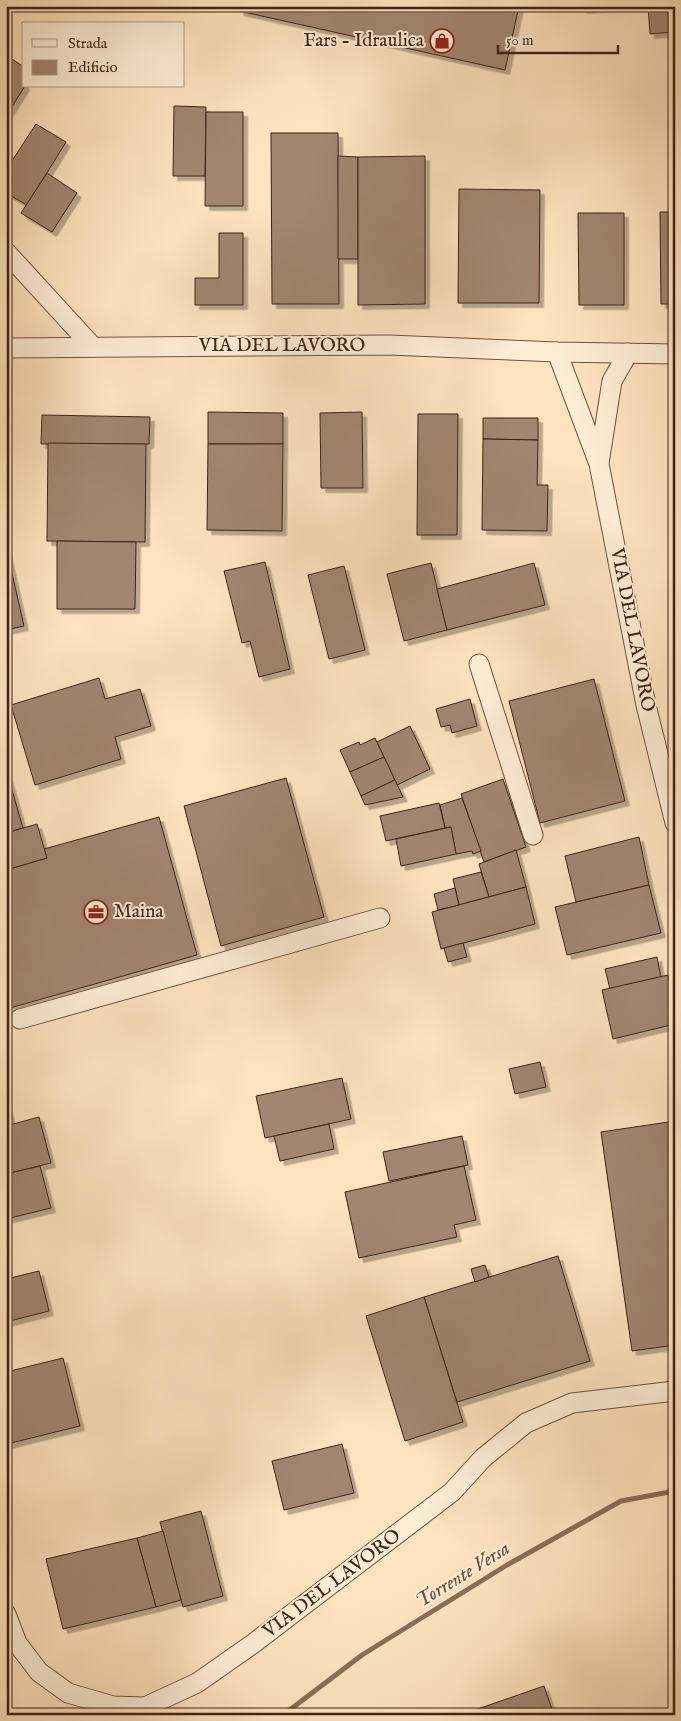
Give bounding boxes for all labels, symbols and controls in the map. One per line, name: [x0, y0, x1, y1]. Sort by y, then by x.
legend: [22, 22, 185, 88]
scale bar: [498, 22, 618, 54]
shop icon: Fars - Idraulica: [429, 28, 455, 54]
place label: Fars - Idraulica: [303, 29, 425, 53]
text: 50 m: [506, 31, 534, 50]
text: Strada: [68, 34, 108, 53]
text: Edificio: [68, 58, 118, 77]
street label: VIA DEL LAVORO: [198, 334, 365, 358]
street label: VIA DEL LAVORO: [604, 545, 660, 714]
office icon: Maina: [83, 899, 109, 925]
place label: Maina: [114, 900, 164, 924]
street label: VIA DEL LAVORO: [257, 1524, 406, 1644]
water label: Torrente Versa: [411, 1536, 515, 1614]

